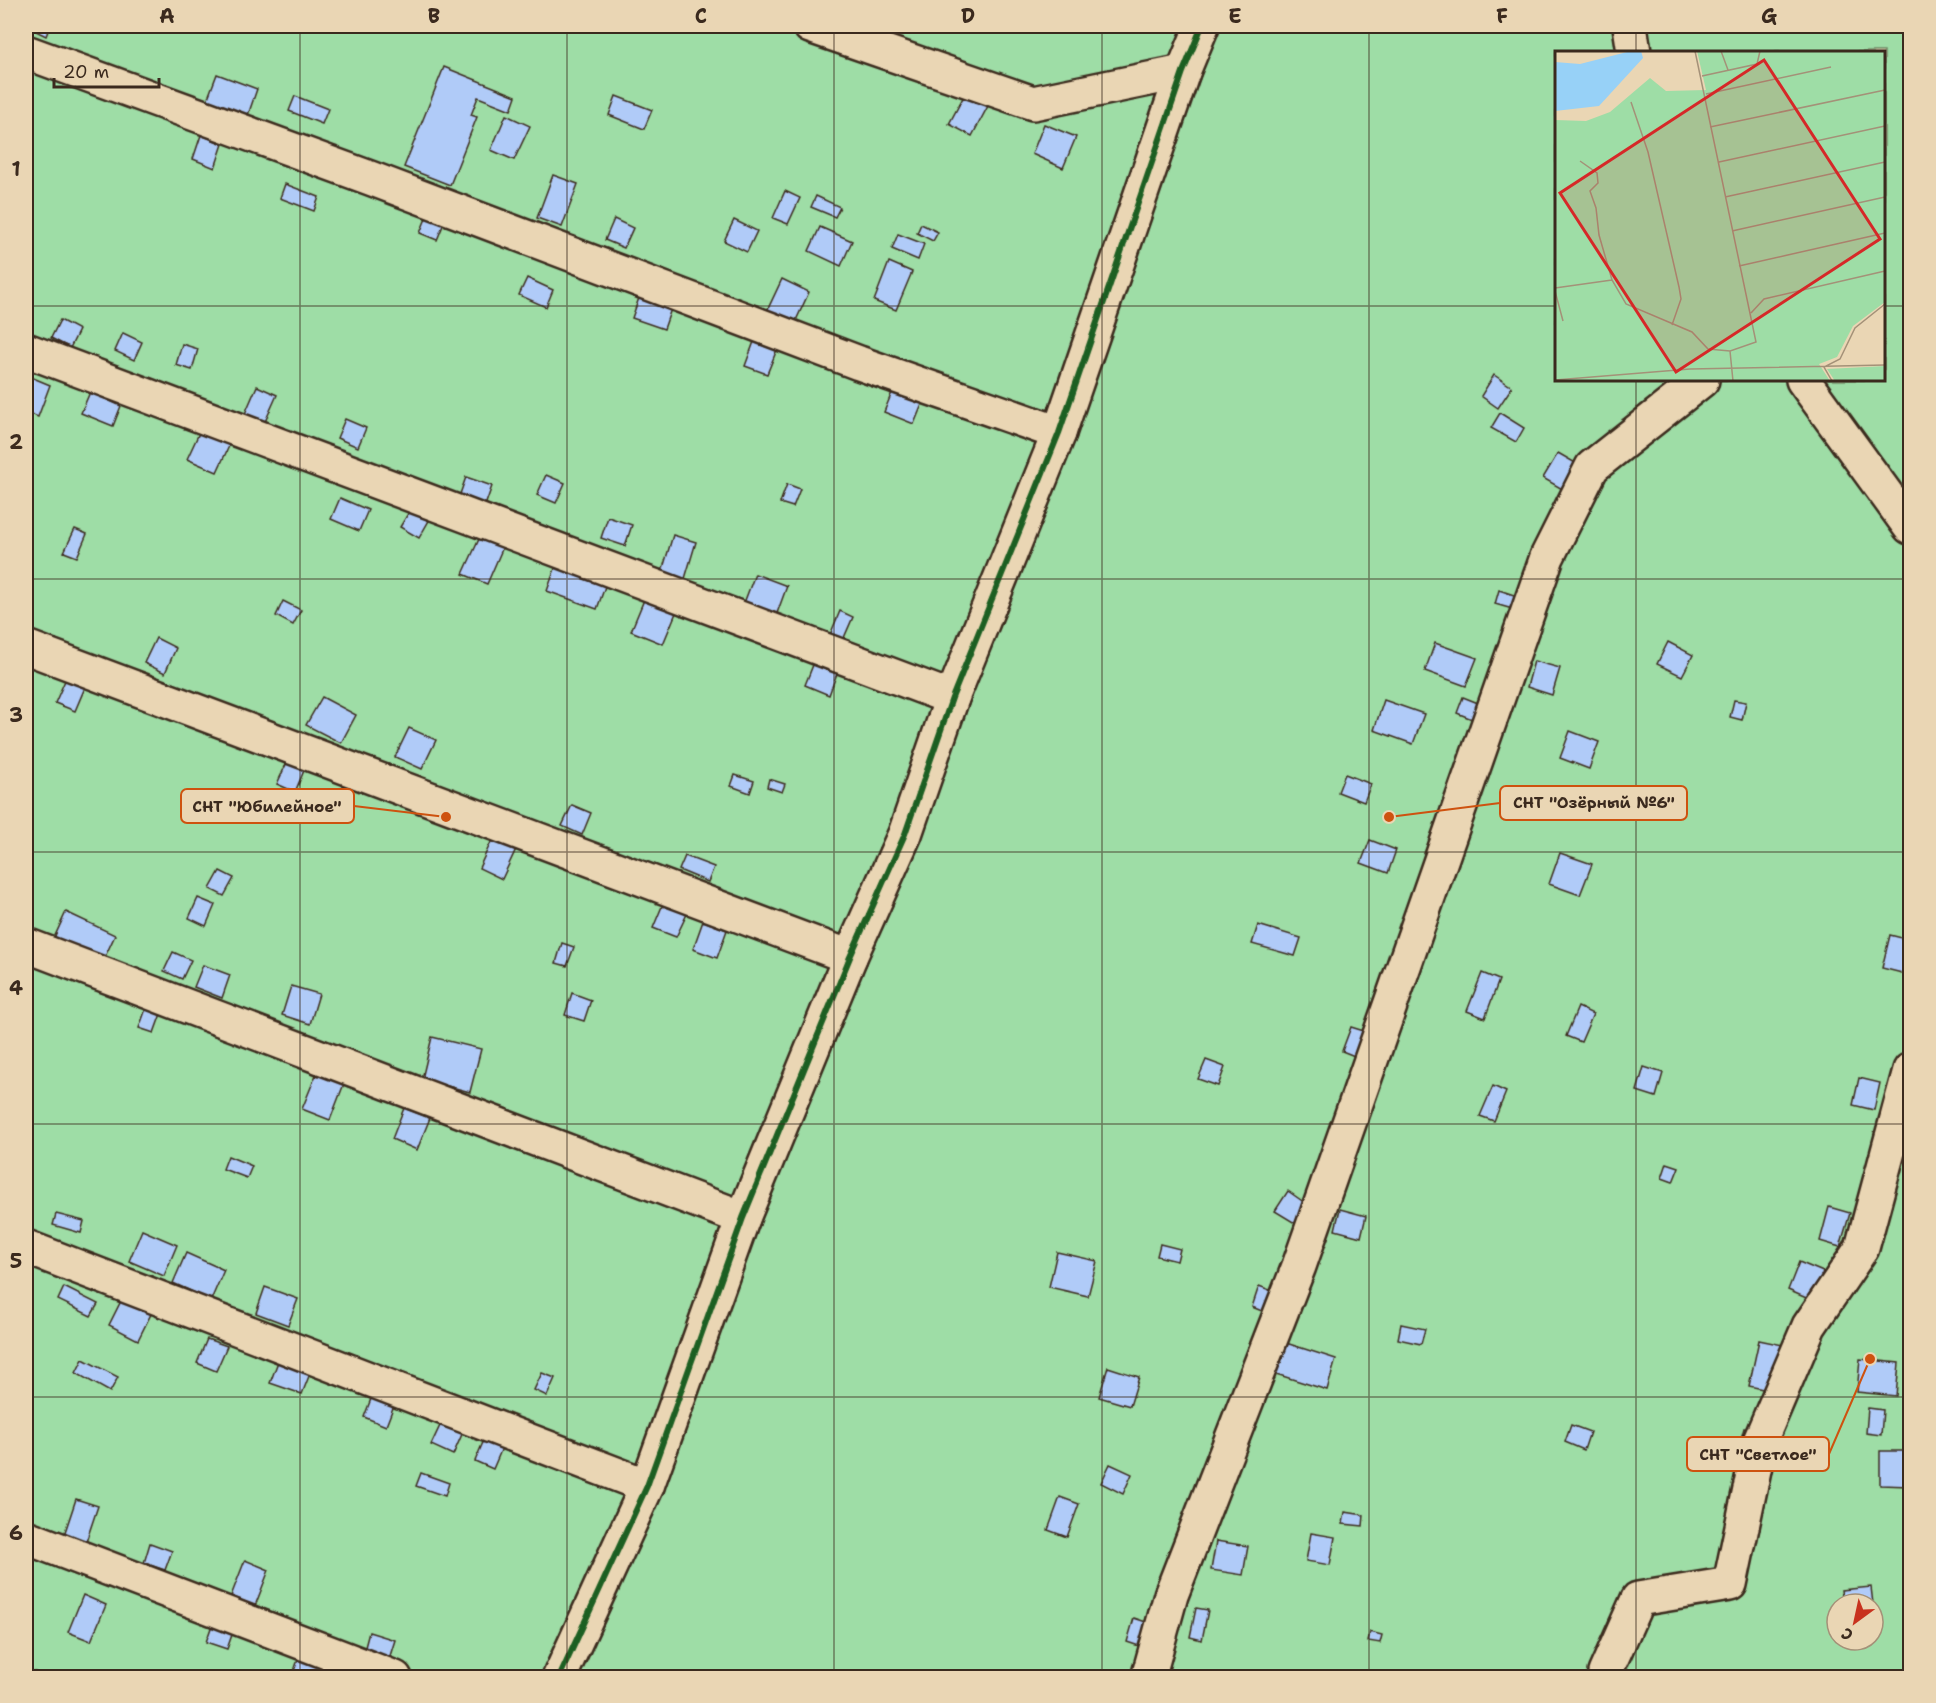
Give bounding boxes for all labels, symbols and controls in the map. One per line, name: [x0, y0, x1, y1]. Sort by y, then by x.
text: A: [159, 3, 175, 29]
text: B: [428, 3, 440, 29]
text: C: [695, 3, 707, 29]
text: D: [961, 3, 975, 29]
text: E: [1228, 3, 1242, 29]
text: F: [1496, 3, 1508, 29]
text: G: [1761, 3, 1777, 29]
scale bar: [54, 51, 159, 89]
inset map: [1555, 51, 1885, 381]
text: 20 m: [63, 60, 109, 84]
text: 1: [11, 156, 21, 182]
text: 2: [9, 429, 23, 455]
text: 3: [9, 702, 23, 728]
callout: СНТ "Озёрный №6": [1500, 786, 1687, 820]
callout: СНТ "Юбилейное": [181, 789, 354, 823]
text: СНТ "Озёрный №6": [1513, 792, 1675, 813]
text: СНТ "Юбилейное": [192, 796, 342, 817]
text: 4: [9, 975, 23, 1001]
text: 5: [10, 1248, 22, 1274]
callout: СНТ "Светлое": [1687, 1437, 1829, 1471]
text: СНТ "Светлое": [1699, 1444, 1817, 1465]
text: 6: [9, 1520, 23, 1546]
north arrow: [1825, 1592, 1885, 1652]
text: С: [1837, 1623, 1857, 1646]

